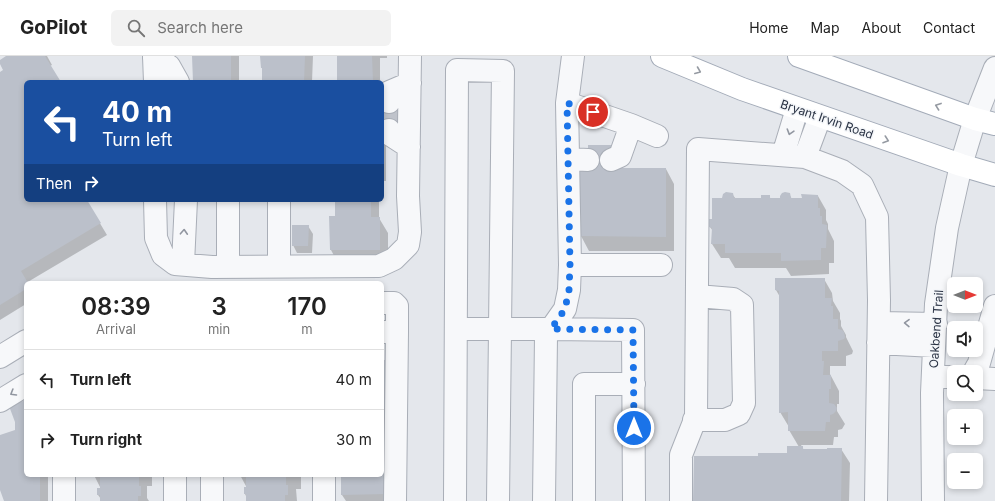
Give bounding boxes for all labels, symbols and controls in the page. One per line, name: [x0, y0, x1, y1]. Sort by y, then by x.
search box: [111, 10, 391, 46]
text: GoPilot: [20, 16, 87, 39]
icon: search: [125, 17, 147, 39]
text: Search here: [157, 18, 243, 37]
text: Home: [749, 19, 788, 36]
text: Map: [810, 19, 840, 36]
text: About: [862, 19, 901, 36]
text: Contact: [923, 19, 975, 36]
one-way arrow: [695, 67, 702, 75]
text: 40 m: [102, 95, 172, 129]
pin: [576, 95, 610, 129]
icon: left: [36, 96, 88, 148]
street label: Bryant Irvin Road: [779, 96, 875, 142]
icon: arrive: [582, 101, 604, 123]
one-way arrow: [935, 102, 942, 111]
one-way arrow: [786, 128, 795, 135]
text: Turn left: [102, 129, 172, 150]
one-way arrow: [883, 135, 890, 143]
icon: right: [80, 172, 102, 194]
text: Then: [36, 174, 72, 193]
one-way arrow: [180, 229, 189, 235]
north arrow: [947, 277, 983, 313]
map controls: [947, 277, 983, 489]
street label: Oakbend Trail: [926, 289, 946, 369]
text: 08:39: [81, 292, 151, 321]
text: 3: [211, 292, 227, 321]
text: 170: [287, 292, 327, 321]
one-way arrow: [904, 319, 910, 328]
text: Arrival: [96, 321, 136, 337]
text: min: [208, 321, 230, 337]
text: m: [301, 321, 313, 337]
button: sound: [947, 321, 983, 357]
button: search: [947, 365, 983, 401]
icon: left: [36, 369, 58, 391]
text: Turn left: [70, 370, 131, 389]
text: 40 m: [335, 370, 372, 389]
one-way arrow: [10, 389, 17, 396]
position arrow: [613, 407, 655, 449]
button: +: [947, 409, 983, 445]
icon: right: [36, 429, 58, 451]
text: Turn right: [70, 430, 142, 449]
text: 30 m: [336, 430, 372, 449]
button: −: [947, 453, 983, 489]

